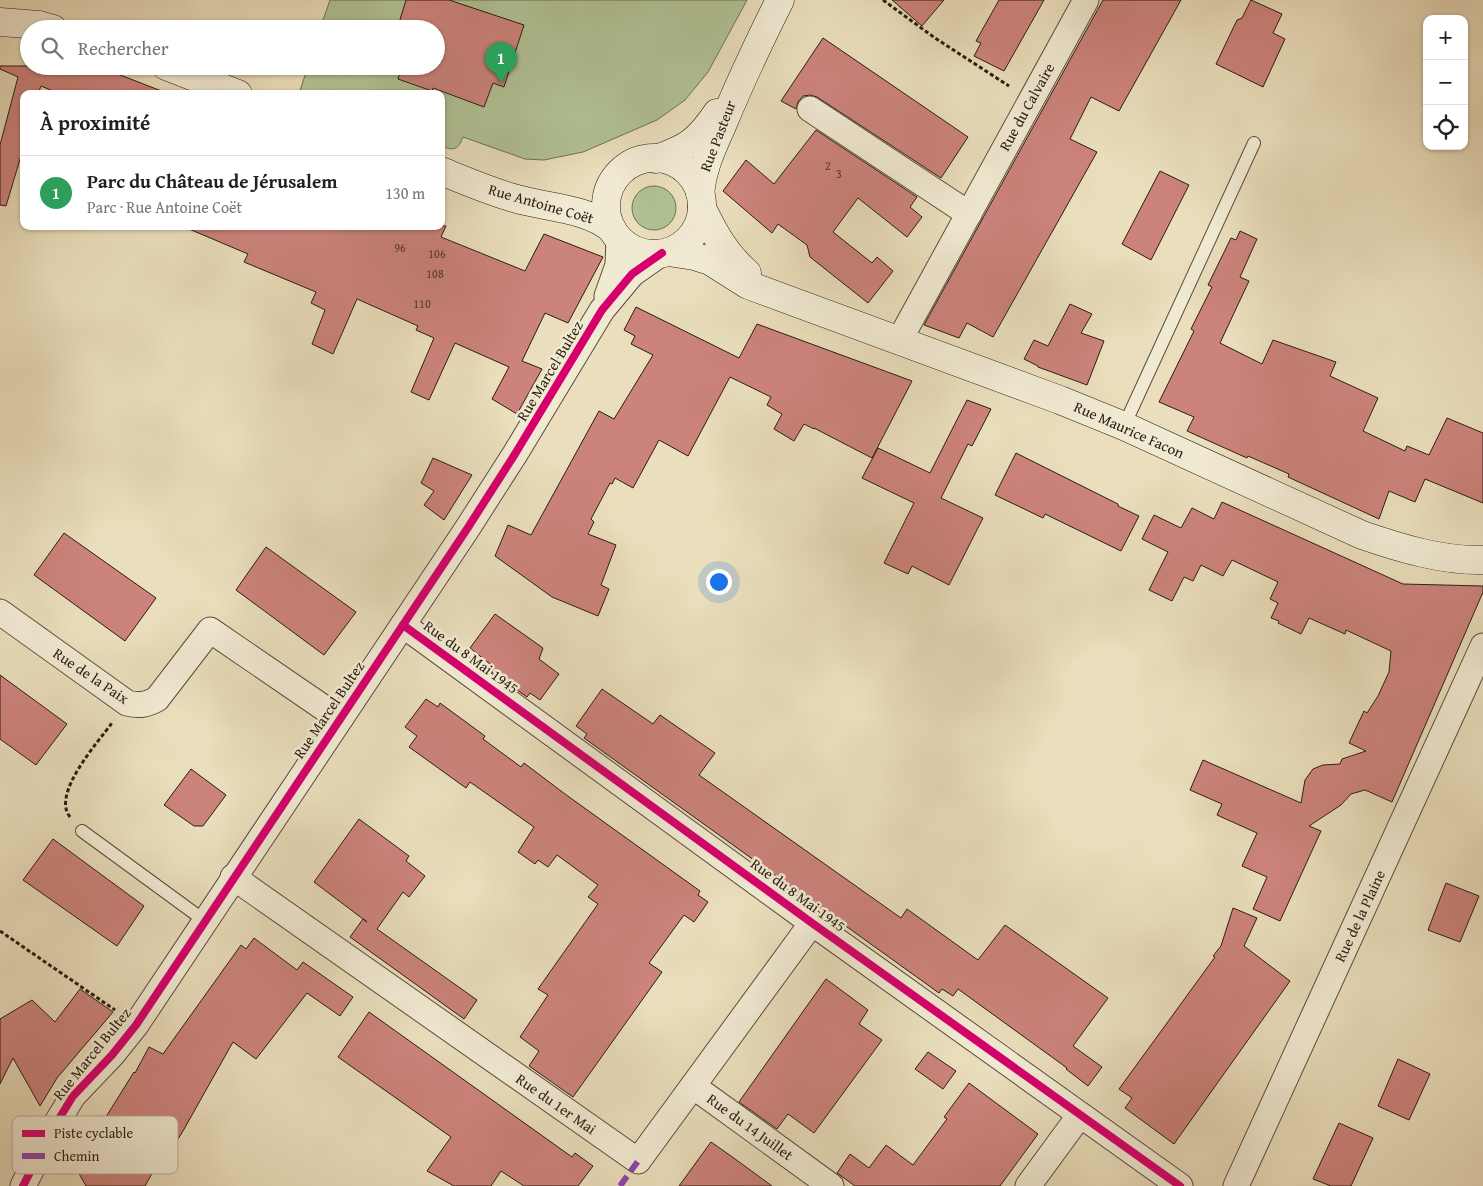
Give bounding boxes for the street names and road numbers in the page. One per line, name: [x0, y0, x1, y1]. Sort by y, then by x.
street label: Rue du Calvaire: [994, 59, 1059, 154]
street label: Rue Pasteur: [694, 97, 741, 175]
street label: Rue Antoine Coët: [486, 178, 597, 229]
street label: Rue Marcel Bultez: [511, 316, 588, 425]
street label: Rue Maurice Facon: [1071, 396, 1188, 463]
street label: Rue du 8 Mai 1945: [419, 615, 523, 698]
street label: Rue de la Paix: [49, 643, 134, 709]
street label: Rue Marcel Bultez: [288, 656, 369, 763]
street label: Rue du 8 Mai 1945: [746, 853, 850, 936]
street label: Rue de la Plaine: [1329, 866, 1390, 965]
street label: Rue Marcel Bultez: [48, 1003, 136, 1104]
street label: Rue du 1er Mai: [512, 1068, 601, 1139]
street label: Rue du 14 Juillet: [703, 1088, 798, 1165]

